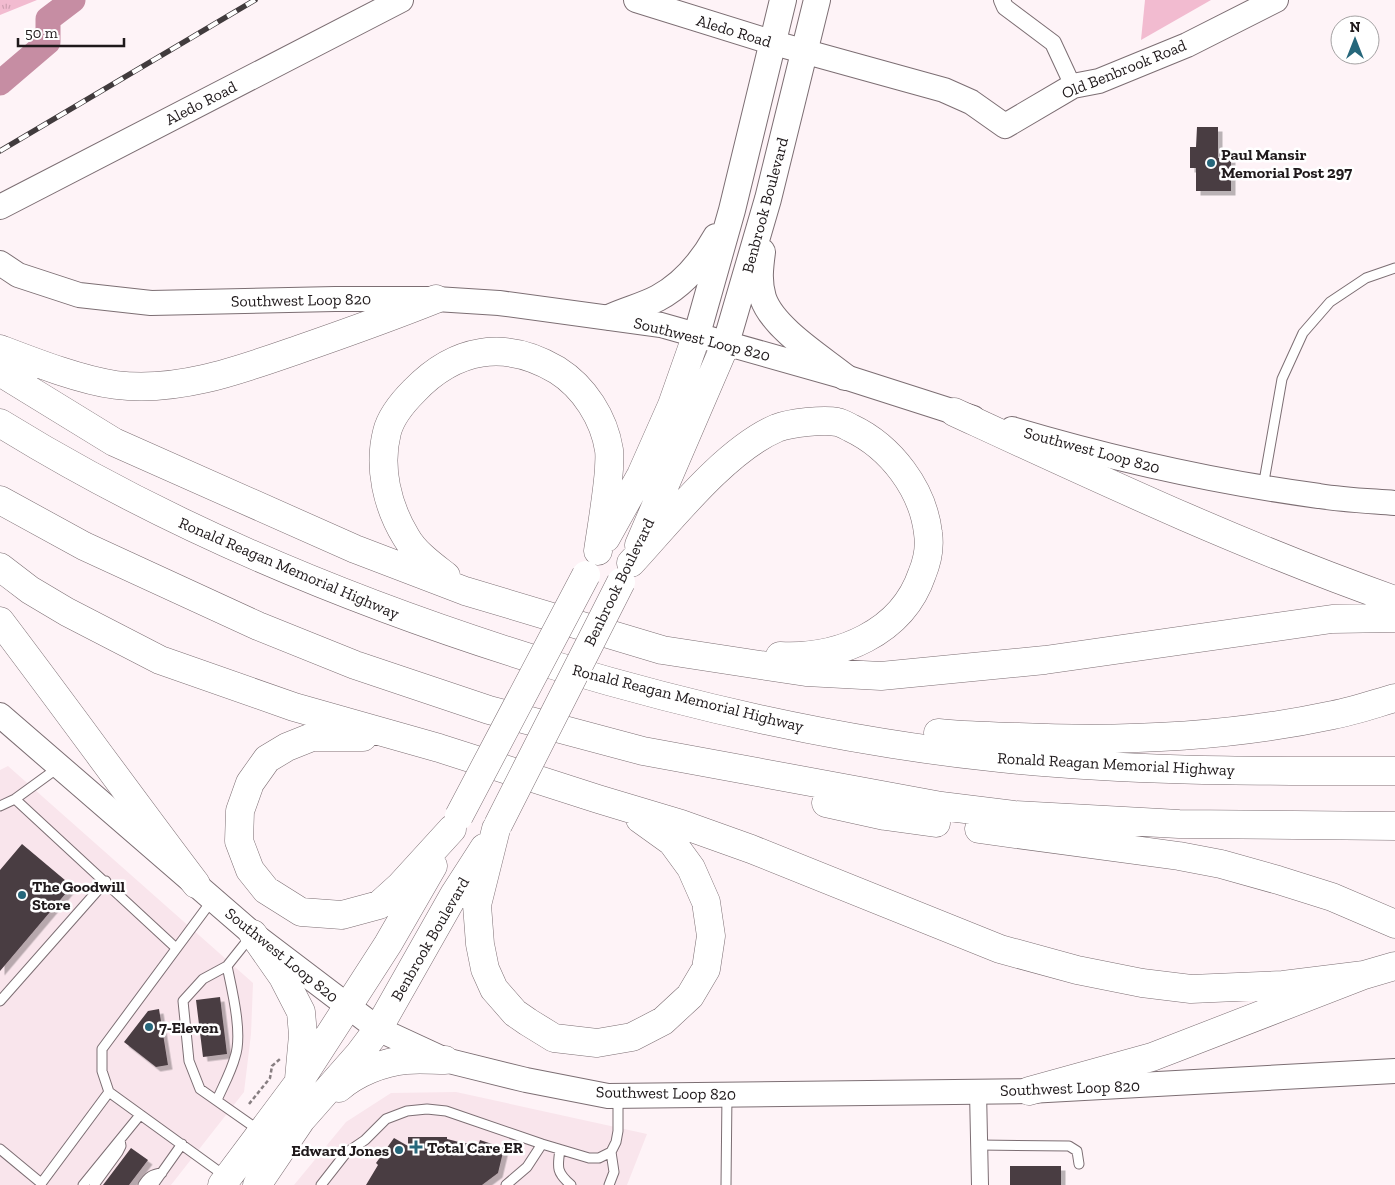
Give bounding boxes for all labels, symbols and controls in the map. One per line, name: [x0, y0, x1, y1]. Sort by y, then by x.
street label: Aledo Road: [694, 11, 774, 51]
scale bar: [18, 15, 124, 47]
north arrow: [1330, 15, 1380, 65]
text: N: [1350, 19, 1361, 36]
text: 50 m: [25, 24, 58, 42]
street label: Old Benbrook Road: [1059, 35, 1189, 103]
street label: Aledo Road: [162, 77, 240, 129]
street label: Benbrook Boulevard: [738, 135, 792, 275]
place label: Paul Mansir Memorial Post 297: [1221, 145, 1352, 182]
marker: Paul Mansir Memorial Post 297: [1205, 157, 1217, 169]
street label: Southwest Loop 820: [231, 289, 371, 311]
street label: Southwest Loop 820: [632, 313, 772, 365]
street label: Southwest Loop 820: [1022, 423, 1162, 477]
street label: Ronald Reagan Memorial Highway: [176, 513, 403, 623]
street label: Benbrook Boulevard: [580, 515, 658, 649]
street label: Ronald Reagan Memorial Highway: [570, 660, 806, 736]
street label: Ronald Reagan Memorial Highway: [997, 748, 1236, 780]
street label: Benbrook Boulevard: [387, 874, 473, 1004]
place label: The Goodwill Store: [32, 877, 126, 914]
marker: The Goodwill Store: [16, 889, 28, 901]
street label: Southwest Loop 820: [222, 904, 342, 1006]
place label: 7-Eleven: [159, 1018, 219, 1037]
marker: 7-Eleven: [143, 1021, 155, 1033]
street label: Southwest Loop 820: [1000, 1076, 1140, 1100]
street label: Southwest Loop 820: [596, 1082, 736, 1104]
place label: Total Care ER: [427, 1138, 524, 1157]
marker: Total Care ER: [409, 1140, 423, 1154]
place label: Edward Jones: [291, 1141, 389, 1160]
marker: Edward Jones: [393, 1144, 405, 1156]

